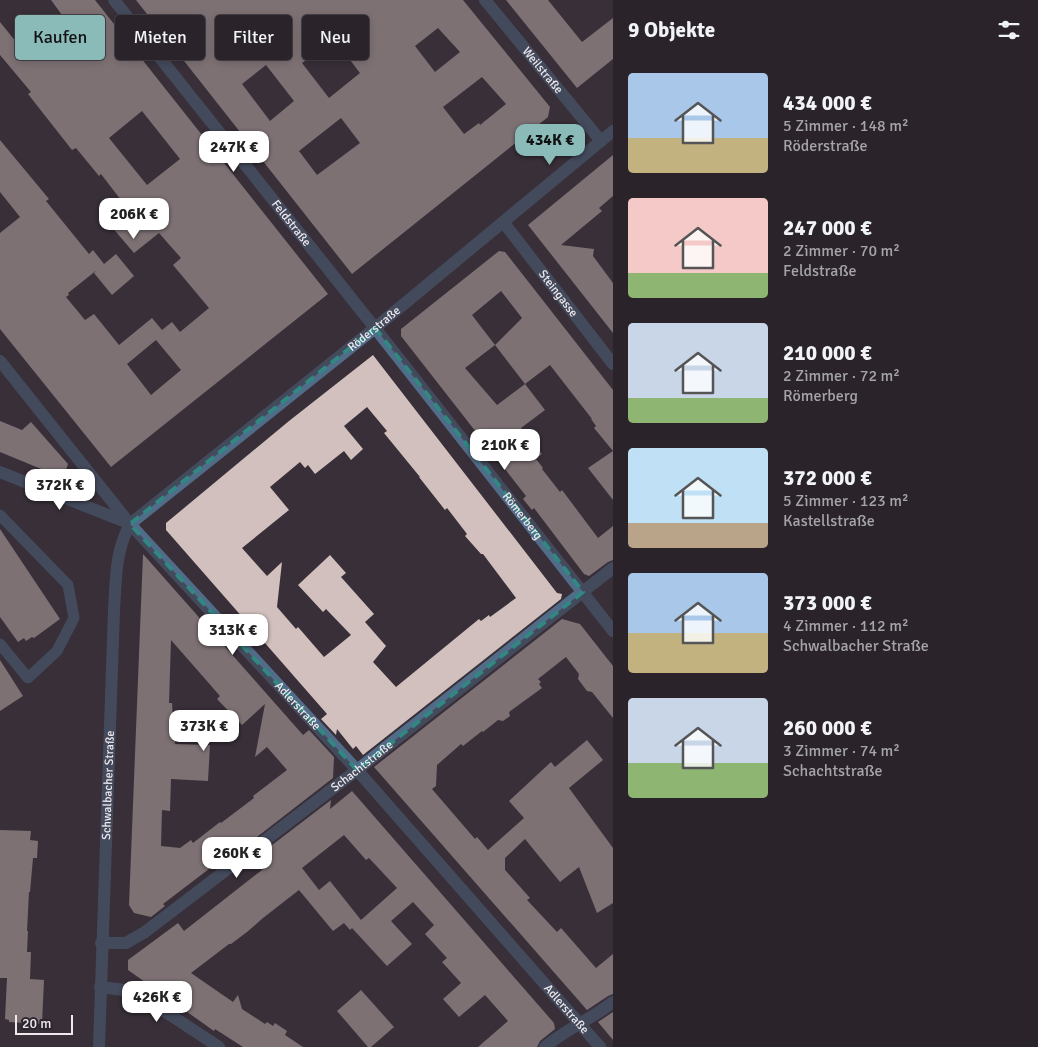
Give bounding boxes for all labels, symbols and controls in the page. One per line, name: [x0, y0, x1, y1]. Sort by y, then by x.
chip: Kaufen: [15, 15, 105, 60]
chip: Mieten: [115, 15, 205, 60]
chip: Filter: [215, 15, 292, 60]
chip: Neu: [302, 15, 369, 60]
icon: filters: [995, 16, 1023, 44]
text: 9 Objekte: [628, 17, 715, 43]
street label: Weilstraße: [519, 44, 566, 97]
text: 434 000 €: [783, 90, 872, 116]
icon: home: [668, 93, 728, 153]
text: 5 Zimmer · 148 m²: [783, 116, 909, 136]
pin: 434K €: [509, 124, 591, 166]
pin: 247K €: [193, 130, 275, 173]
text: 434K €: [526, 130, 574, 150]
text: Röderstraße: [783, 136, 868, 156]
text: 247K €: [210, 137, 258, 157]
street label: Feldstraße: [268, 197, 314, 250]
pin: 206K €: [93, 198, 175, 240]
text: 206K €: [110, 204, 158, 224]
text: 247 000 €: [783, 215, 872, 241]
icon: home: [668, 218, 728, 278]
text: 2 Zimmer · 70 m²: [783, 241, 900, 261]
text: Feldstraße: [783, 261, 857, 281]
street label: Steingasse: [535, 267, 581, 320]
street label: Röderstraße: [345, 303, 404, 355]
text: 210 000 €: [783, 340, 872, 366]
icon: home: [668, 343, 728, 403]
text: 2 Zimmer · 72 m²: [783, 366, 900, 386]
text: Römerberg: [783, 386, 858, 406]
pin: 210K €: [464, 428, 546, 471]
text: 210K €: [481, 435, 529, 455]
text: 372 000 €: [783, 465, 872, 491]
pin: 372K €: [19, 468, 101, 511]
icon: home: [668, 468, 728, 528]
text: 372K €: [36, 475, 84, 495]
street label: Römerberg: [499, 489, 545, 543]
text: 5 Zimmer · 123 m²: [783, 491, 909, 511]
text: Kastellstraße: [783, 511, 875, 531]
text: 373 000 €: [783, 590, 872, 616]
icon: home: [668, 593, 728, 653]
pin: 313K €: [192, 614, 274, 656]
text: 4 Zimmer · 112 m²: [783, 616, 909, 636]
text: 313K €: [209, 620, 257, 640]
text: Schwalbacher Straße: [783, 636, 929, 656]
street label: Adlerstraße: [271, 679, 324, 734]
pin: 373K €: [163, 710, 245, 752]
text: 260 000 €: [783, 715, 872, 741]
text: 373K €: [180, 716, 228, 736]
icon: home: [668, 718, 728, 778]
street label: Schwalbacher Straße: [99, 730, 118, 840]
street label: Schachtstraße: [328, 737, 396, 795]
text: 3 Zimmer · 74 m²: [783, 741, 900, 761]
text: Schachtstraße: [783, 761, 883, 781]
pin: 260K €: [196, 836, 278, 879]
text: 260K €: [213, 843, 261, 863]
pin: 426K €: [116, 980, 198, 1023]
street label: Adlerstraße: [540, 981, 592, 1037]
text: 426K €: [133, 987, 181, 1007]
scale bar: [15, 1012, 72, 1035]
text: 20 m: [22, 1015, 51, 1032]

